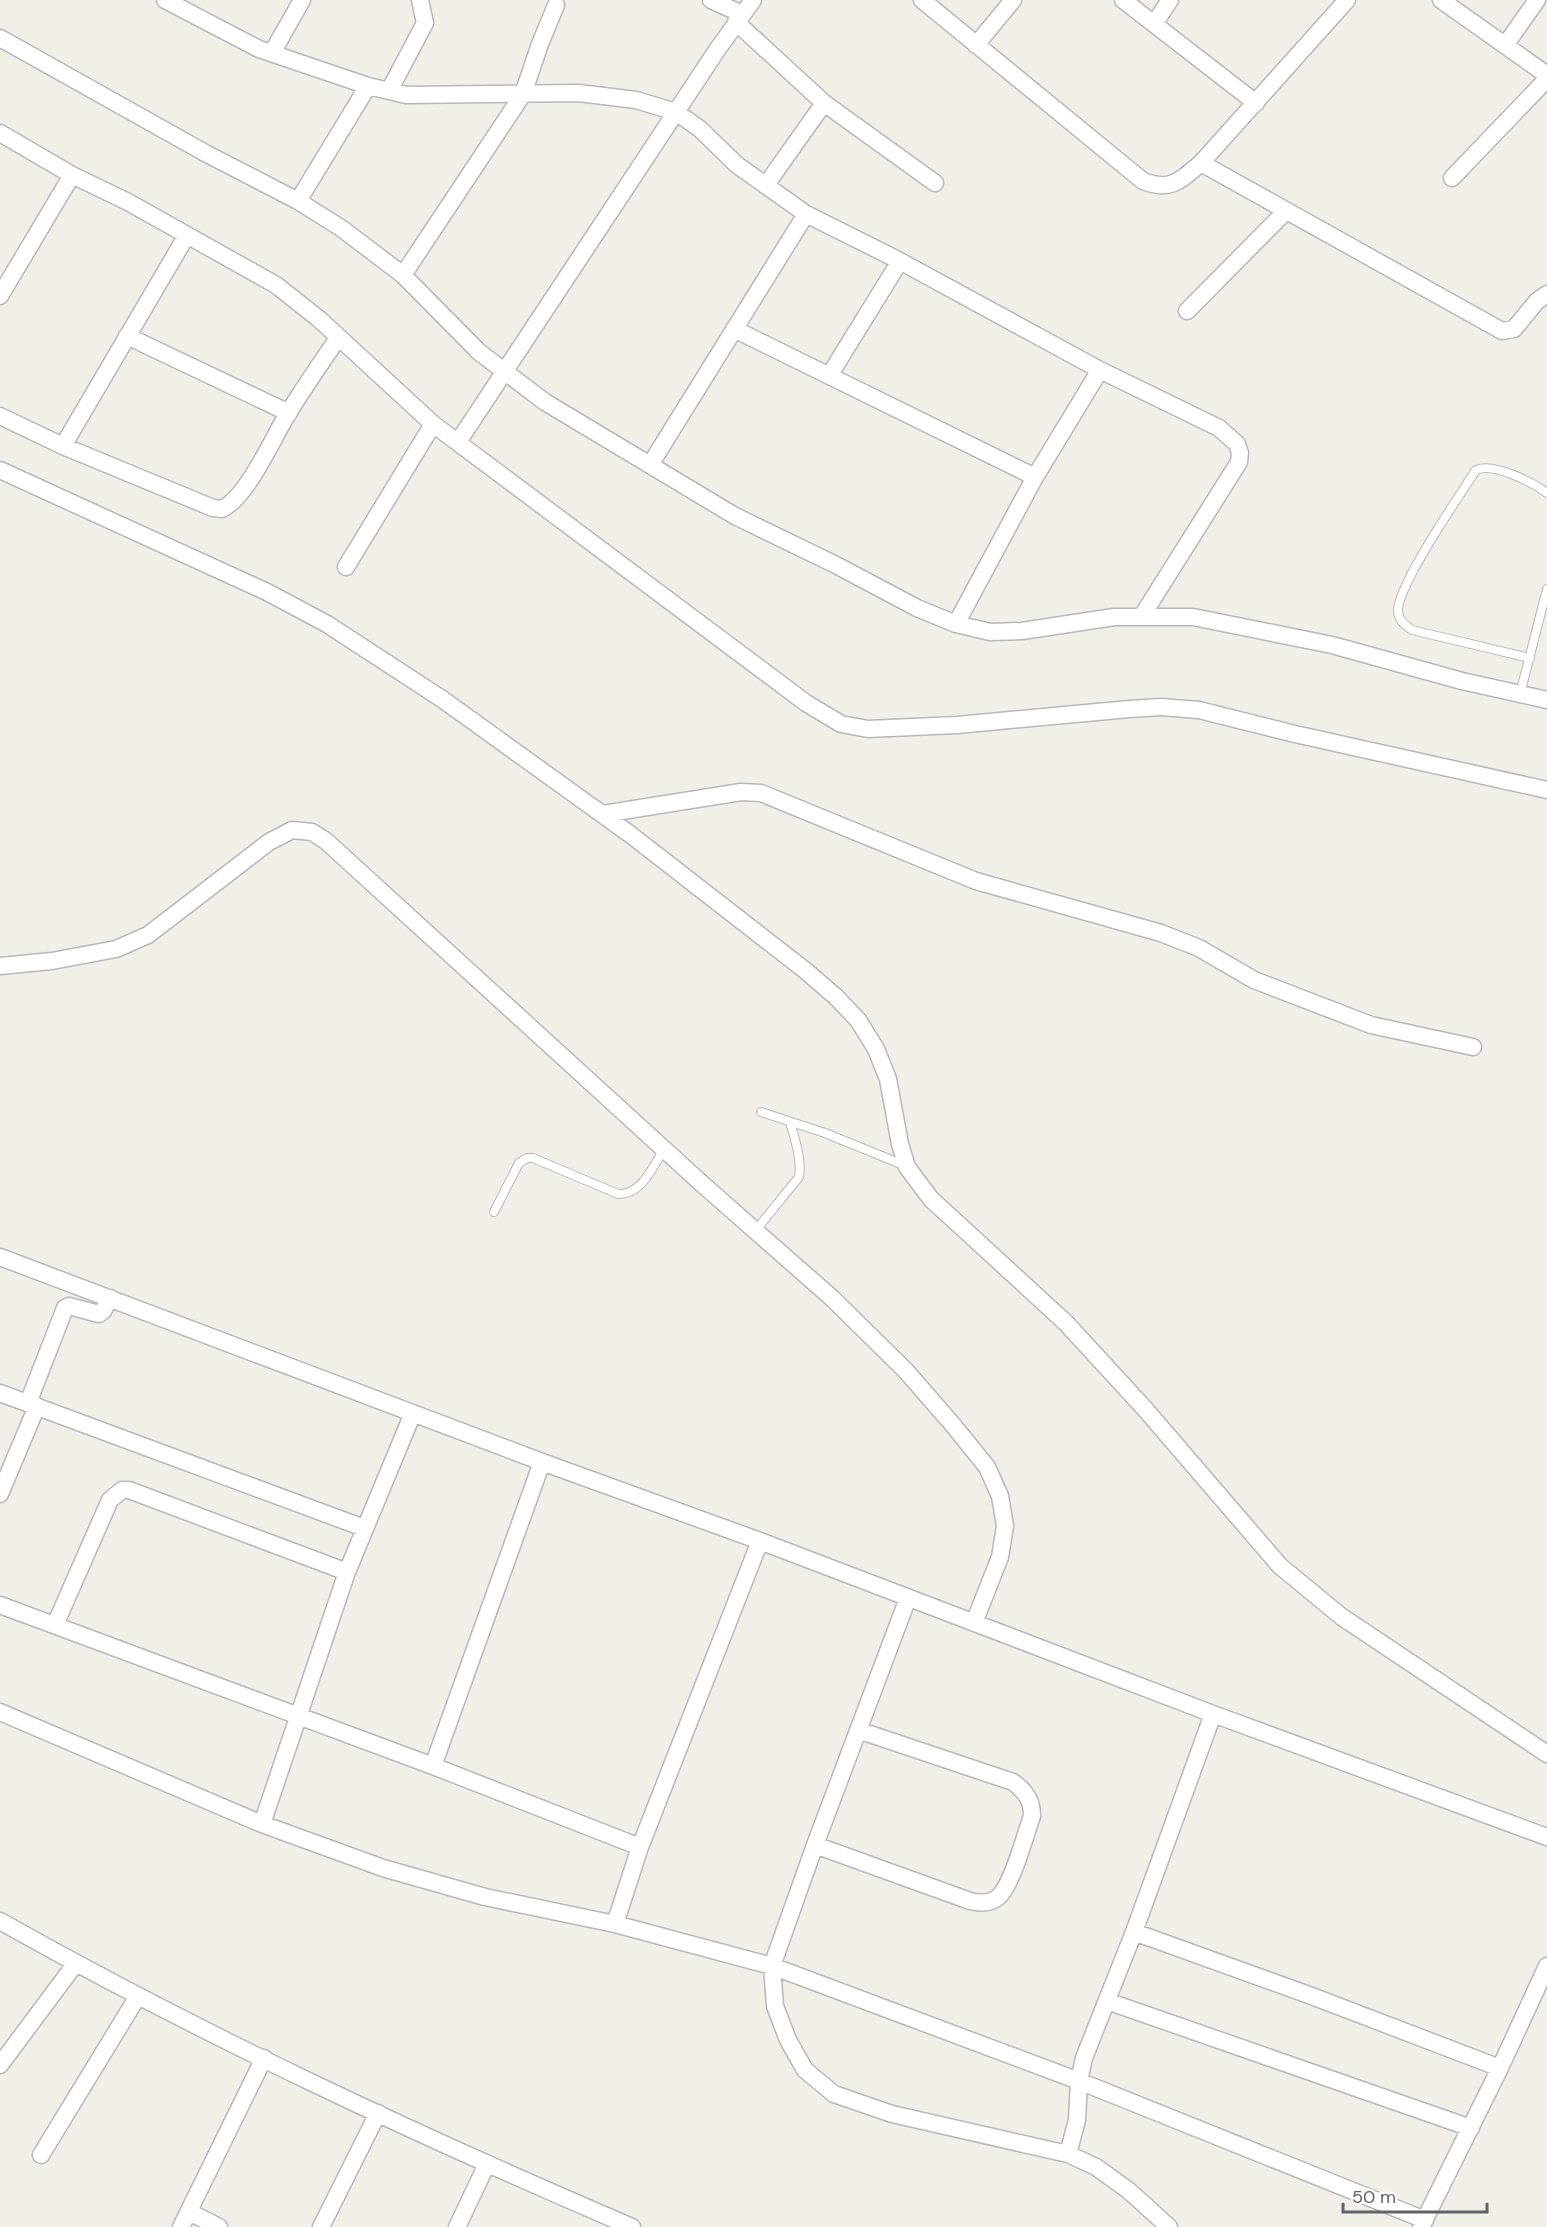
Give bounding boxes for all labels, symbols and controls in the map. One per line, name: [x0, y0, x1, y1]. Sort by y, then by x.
scale bar: [1343, 2176, 1487, 2214]
text: 50 m: [1352, 2185, 1396, 2209]

